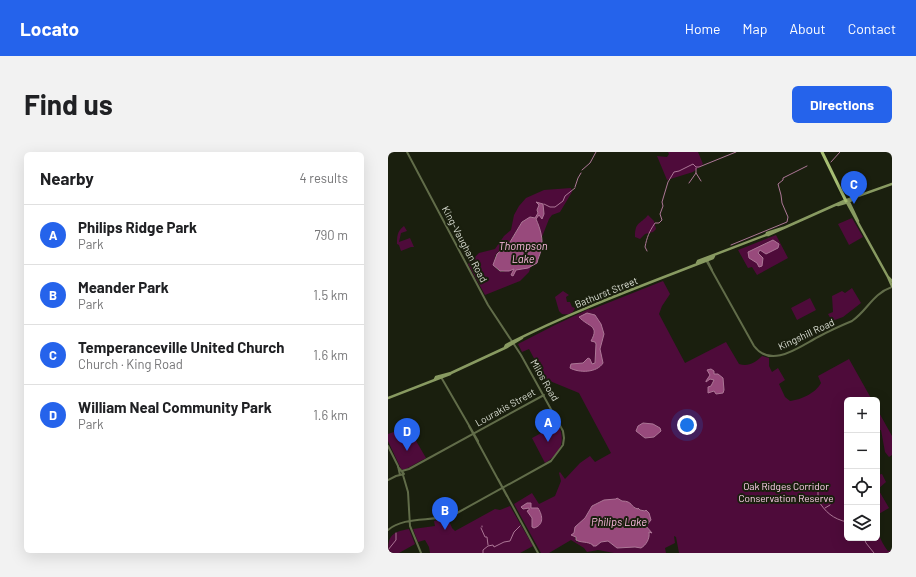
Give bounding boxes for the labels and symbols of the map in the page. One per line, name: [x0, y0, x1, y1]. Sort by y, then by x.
pin: C: [841, 171, 867, 204]
street label: King-Vaughan Road: [440, 204, 490, 284]
water label: Thompson Lake: [499, 239, 548, 265]
street label: Bathurst Street: [573, 274, 640, 310]
street label: Kingshill Road: [776, 316, 836, 352]
street label: Milos Road: [528, 357, 562, 403]
street label: Lourakis Street: [473, 385, 537, 428]
pin: A: [535, 409, 561, 442]
your location: [677, 415, 697, 435]
pin: D: [394, 418, 420, 451]
park label: Oak Ridges Corridor Conservation Reserve: [739, 480, 834, 504]
pin: B: [432, 497, 458, 530]
water label: Philips Lake: [591, 515, 647, 528]

